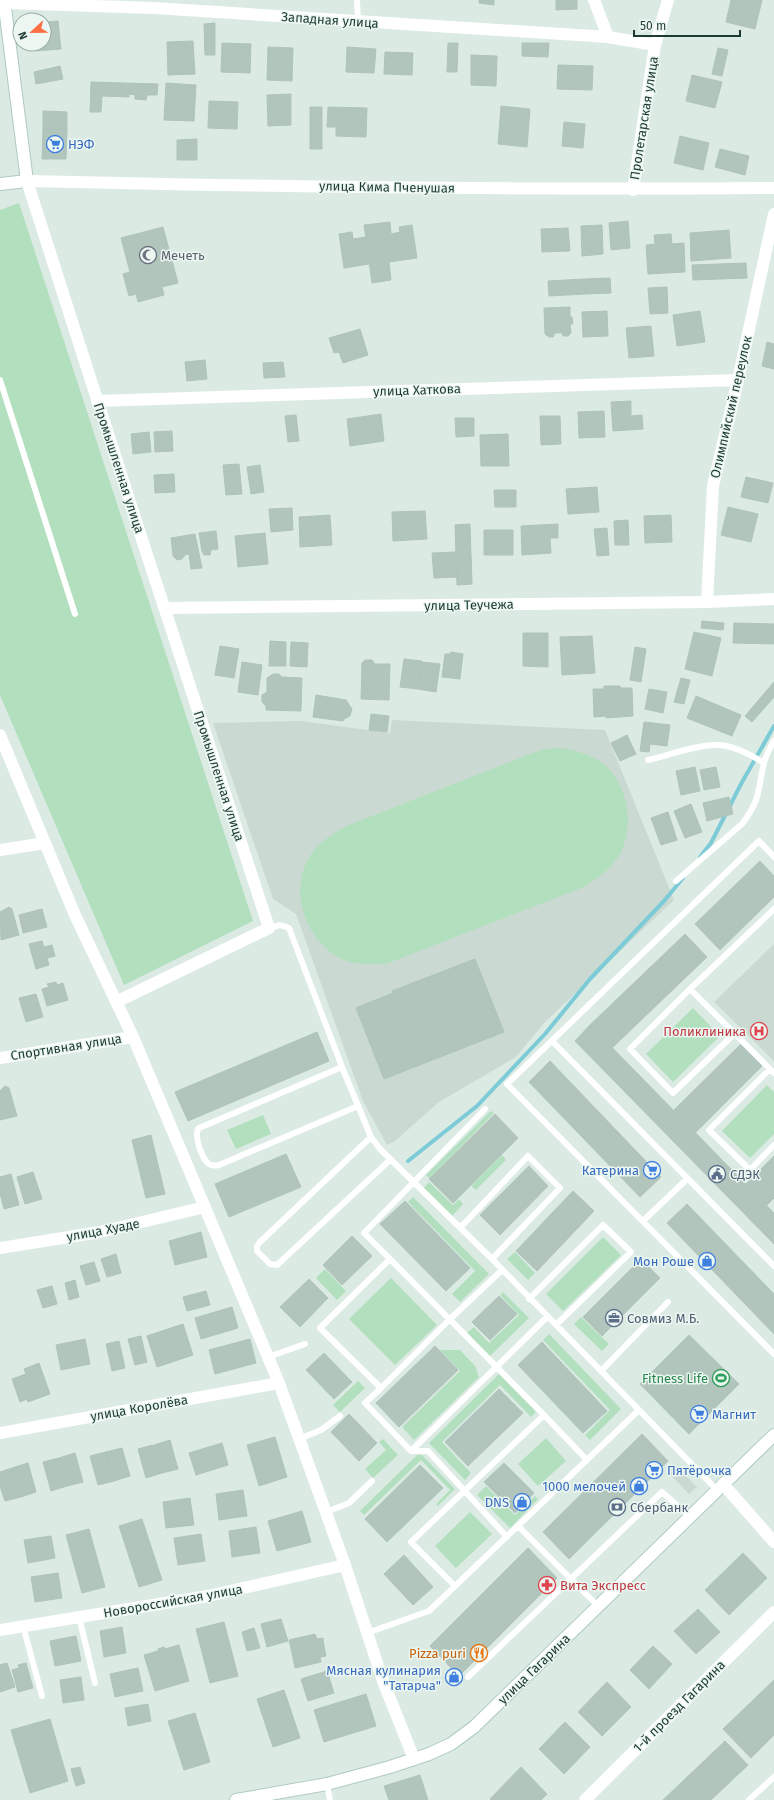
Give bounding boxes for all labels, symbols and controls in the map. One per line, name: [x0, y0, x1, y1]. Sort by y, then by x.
street label: Западная улица: [281, 9, 379, 31]
north arrow: [12, 12, 52, 52]
scale bar: [634, 12, 740, 38]
text: 50 m: [640, 19, 666, 33]
text: N: [16, 30, 31, 41]
street label: Пролетарская улица: [627, 55, 661, 181]
supermarket icon: НЭФ: [45, 134, 65, 154]
place label: НЭФ: [68, 137, 95, 152]
street label: улица Кима Пченушая: [319, 178, 455, 196]
mosque icon: Мечеть: [138, 245, 158, 265]
place label: Мечеть: [161, 248, 205, 263]
street label: Олимпийский переулок: [707, 334, 755, 480]
street label: улица Хаткова: [373, 381, 461, 399]
street label: Промышленная улица: [91, 401, 147, 535]
street label: улица Теучежа: [424, 597, 514, 613]
street label: Промышленная улица: [191, 709, 247, 843]
hospital icon: Поликлиника: [749, 1021, 769, 1041]
place label: Поликлиника: [663, 1024, 746, 1039]
street label: Спортивная улица: [9, 1031, 123, 1063]
supermarket icon: Катерина: [642, 1160, 662, 1180]
place label: Катерина: [582, 1163, 639, 1178]
public building icon: СДЭК: [707, 1164, 727, 1184]
place label: СДЭК: [730, 1167, 760, 1182]
street label: улица Хуаде: [65, 1216, 141, 1244]
shop icon: Мон Роше: [697, 1251, 717, 1271]
place label: Мон Роше: [633, 1254, 694, 1269]
office icon: Совмиз М.Б.: [604, 1308, 624, 1328]
place label: Совмиз М.Б.: [627, 1311, 699, 1326]
sports icon: Fitness Life: [711, 1368, 731, 1388]
place label: Fitness Life: [642, 1371, 708, 1386]
street label: улица Королёва: [89, 1392, 189, 1424]
supermarket icon: Магнит: [689, 1404, 709, 1424]
place label: Магнит: [712, 1407, 756, 1422]
supermarket icon: Пятёрочка: [644, 1460, 664, 1480]
place label: Пятёрочка: [667, 1463, 732, 1478]
shop icon: 1000 мелочей: [629, 1476, 649, 1496]
place label: 1000 мелочей: [542, 1479, 626, 1494]
shop icon: DNS: [512, 1492, 532, 1512]
place label: DNS: [485, 1495, 509, 1510]
bank icon: Сбербанк: [607, 1497, 627, 1517]
place label: Сбербанк: [630, 1500, 689, 1515]
pharmacy icon: Вита Экспресс: [537, 1575, 557, 1595]
place label: Вита Экспресс: [560, 1578, 646, 1593]
street label: Новороссийская улица: [102, 1581, 244, 1621]
street label: улица Гагарина: [495, 1631, 573, 1707]
restaurant icon: Pizza puri: [469, 1643, 489, 1663]
place label: Pizza puri: [409, 1646, 466, 1661]
street label: 1-й проезд Гагарина: [630, 1657, 728, 1755]
place label: Мясная кулинария "Татарча": [326, 1663, 441, 1693]
shop icon: Мясная кулинария "Татарча": [444, 1667, 464, 1687]

